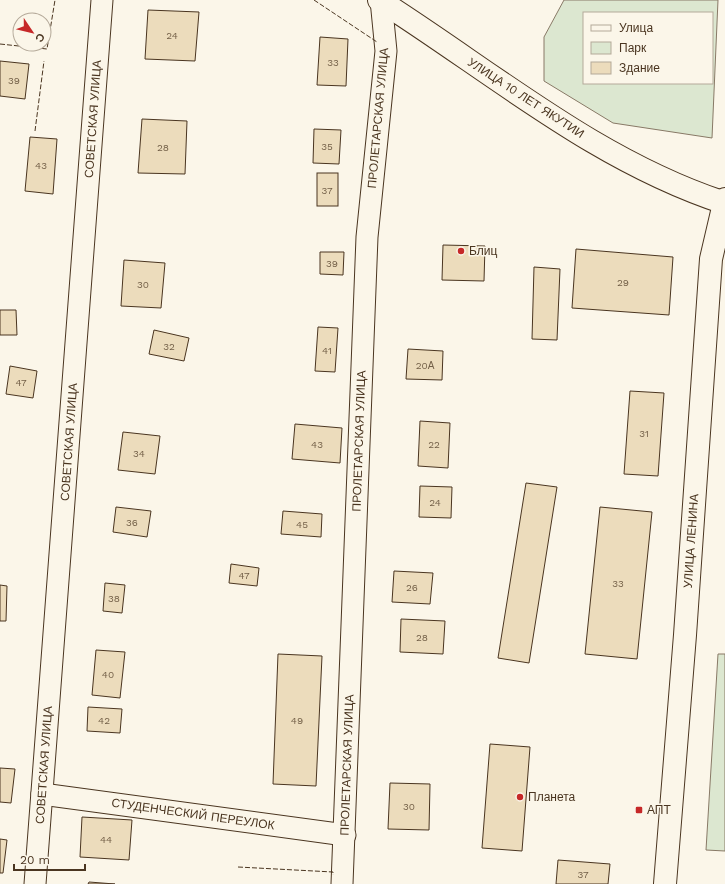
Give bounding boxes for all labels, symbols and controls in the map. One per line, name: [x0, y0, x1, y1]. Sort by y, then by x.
north arrow: [12, 12, 52, 52]
legend: [583, 12, 713, 84]
text: Улица: [619, 21, 653, 35]
text: С: [32, 30, 47, 44]
house number: 24: [166, 30, 178, 41]
text: Парк: [619, 41, 647, 55]
street label: ПРОЛЕТАРСКАЯ УЛИЦА: [365, 47, 391, 189]
street label: УЛИЦА 10 ЛЕТ ЯКУТИИ: [465, 55, 587, 141]
house number: 33: [327, 57, 339, 68]
street label: СОВЕТСКАЯ УЛИЦА: [82, 60, 104, 178]
text: Здание: [619, 61, 660, 75]
house number: 39: [8, 75, 20, 86]
house number: 35: [321, 141, 333, 152]
house number: 28: [157, 142, 169, 153]
house number: 43: [35, 160, 47, 171]
house number: 37: [321, 185, 333, 196]
place label: Блиц: [469, 244, 497, 258]
marker: Блиц: [456, 246, 466, 256]
house number: 39: [326, 258, 338, 269]
house number: 29: [617, 277, 629, 288]
house number: 30: [137, 279, 149, 290]
house number: 32: [163, 341, 175, 352]
house number: 41: [322, 345, 332, 356]
house number: 20А: [416, 360, 435, 371]
street label: ПРОЛЕТАРСКАЯ УЛИЦА: [350, 370, 368, 512]
house number: 47: [15, 377, 27, 388]
street label: СОВЕТСКАЯ УЛИЦА: [58, 383, 80, 501]
house number: 31: [639, 428, 649, 439]
house number: 43: [311, 439, 323, 450]
house number: 22: [428, 439, 440, 450]
house number: 34: [133, 448, 145, 459]
street label: УЛИЦА ЛЕНИНА: [681, 493, 701, 589]
house number: 24: [429, 497, 441, 508]
house number: 36: [126, 517, 138, 528]
house number: 45: [296, 519, 308, 530]
house number: 47: [238, 570, 250, 581]
house number: 33: [612, 578, 624, 589]
house number: 26: [406, 582, 418, 593]
house number: 38: [108, 593, 120, 604]
house number: 28: [416, 632, 428, 643]
house number: 40: [102, 669, 114, 680]
street label: ПРОЛЕТАРСКАЯ УЛИЦА: [338, 694, 356, 836]
street label: СОВЕТСКАЯ УЛИЦА: [33, 706, 55, 824]
house number: 42: [98, 715, 110, 726]
house number: 49: [291, 715, 303, 726]
place label: Планета: [528, 790, 576, 804]
marker: Планета: [515, 792, 525, 802]
street label: СТУДЕНЧЕСКИЙ ПЕРЕУЛОК: [111, 795, 276, 832]
house number: 30: [403, 801, 415, 812]
place label: АПТ: [647, 803, 671, 817]
marker: АПТ: [634, 805, 644, 815]
house number: 44: [100, 834, 112, 845]
scale bar: [14, 846, 85, 872]
text: 20 m: [20, 853, 50, 867]
house number: 37: [577, 869, 589, 880]

